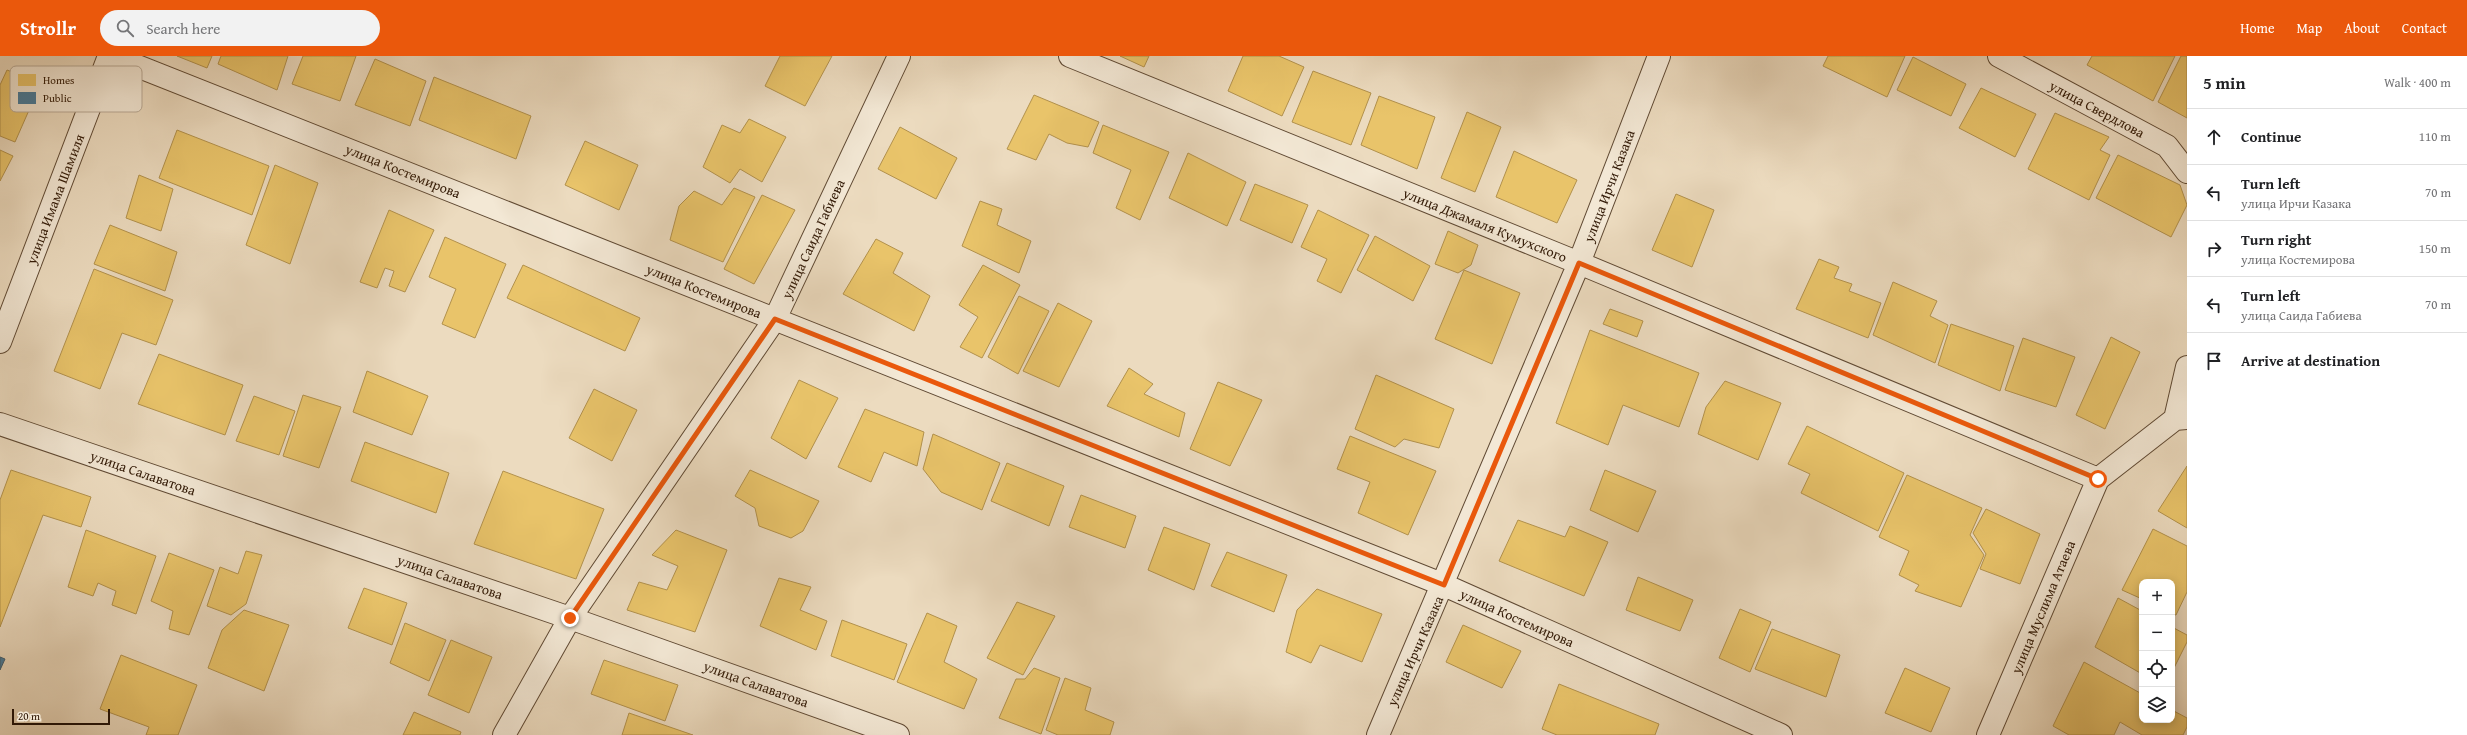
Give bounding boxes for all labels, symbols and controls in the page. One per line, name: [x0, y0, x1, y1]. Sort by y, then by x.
search box: [100, 10, 380, 46]
text: Strollr: [20, 14, 76, 42]
icon: search: [114, 17, 136, 39]
text: Search here: [146, 18, 220, 39]
text: Home: [2240, 18, 2275, 38]
text: Map: [2297, 18, 2322, 38]
text: About: [2344, 18, 2380, 38]
text: Contact: [2402, 18, 2447, 38]
legend: [10, 66, 142, 112]
text: 5 min: [2203, 70, 2245, 95]
text: Homes: [43, 72, 74, 88]
text: Walk · 400 m: [2384, 73, 2451, 92]
street label: улица Свердлова: [2045, 75, 2149, 143]
text: Public: [43, 90, 72, 106]
icon: ahead: [2203, 126, 2225, 148]
text: Continue: [2241, 126, 2302, 147]
street label: улица Ирчи Казака: [1578, 127, 1640, 246]
text: 110 m: [2419, 127, 2451, 146]
street label: улица Имама Шамиля: [21, 131, 89, 268]
street label: улица Костемирова: [341, 138, 464, 203]
text: Turn left: [2241, 173, 2300, 194]
street label: улица Саида Габиева: [776, 176, 850, 303]
icon: left: [2203, 182, 2225, 204]
street label: улица Джамаля Кумухского: [1399, 183, 1570, 267]
text: 70 m: [2425, 183, 2451, 202]
text: улица Ирчи Казака: [2241, 194, 2351, 213]
text: Turn right: [2241, 229, 2312, 250]
icon: right: [2203, 238, 2225, 260]
text: 150 m: [2419, 239, 2451, 258]
text: улица Костемирова: [2241, 250, 2355, 269]
street label: улица Костемирова: [642, 258, 765, 323]
text: Turn left: [2241, 285, 2300, 306]
icon: left: [2203, 294, 2225, 316]
text: 70 m: [2425, 295, 2451, 314]
text: улица Саида Габиева: [2241, 306, 2362, 325]
icon: arrive: [2203, 350, 2225, 372]
text: Arrive at destination: [2241, 350, 2380, 371]
street label: улица Салаватова: [87, 445, 199, 501]
route start: [2089, 470, 2107, 488]
street label: улица Муслима Атаева: [2005, 537, 2080, 678]
street label: улица Салаватова: [394, 549, 506, 605]
map controls: [2139, 579, 2175, 723]
button: +: [2139, 579, 2175, 615]
street label: улица Костемирова: [1456, 584, 1577, 652]
street label: улица Ирчи Казака: [1381, 592, 1448, 710]
route end: [561, 609, 579, 627]
button: −: [2139, 615, 2175, 651]
button: locate: [2139, 651, 2175, 687]
street label: улица Салаватова: [700, 655, 812, 712]
button: layers: [2139, 687, 2175, 723]
scale bar: [12, 707, 110, 726]
text: 20 m: [18, 708, 40, 724]

